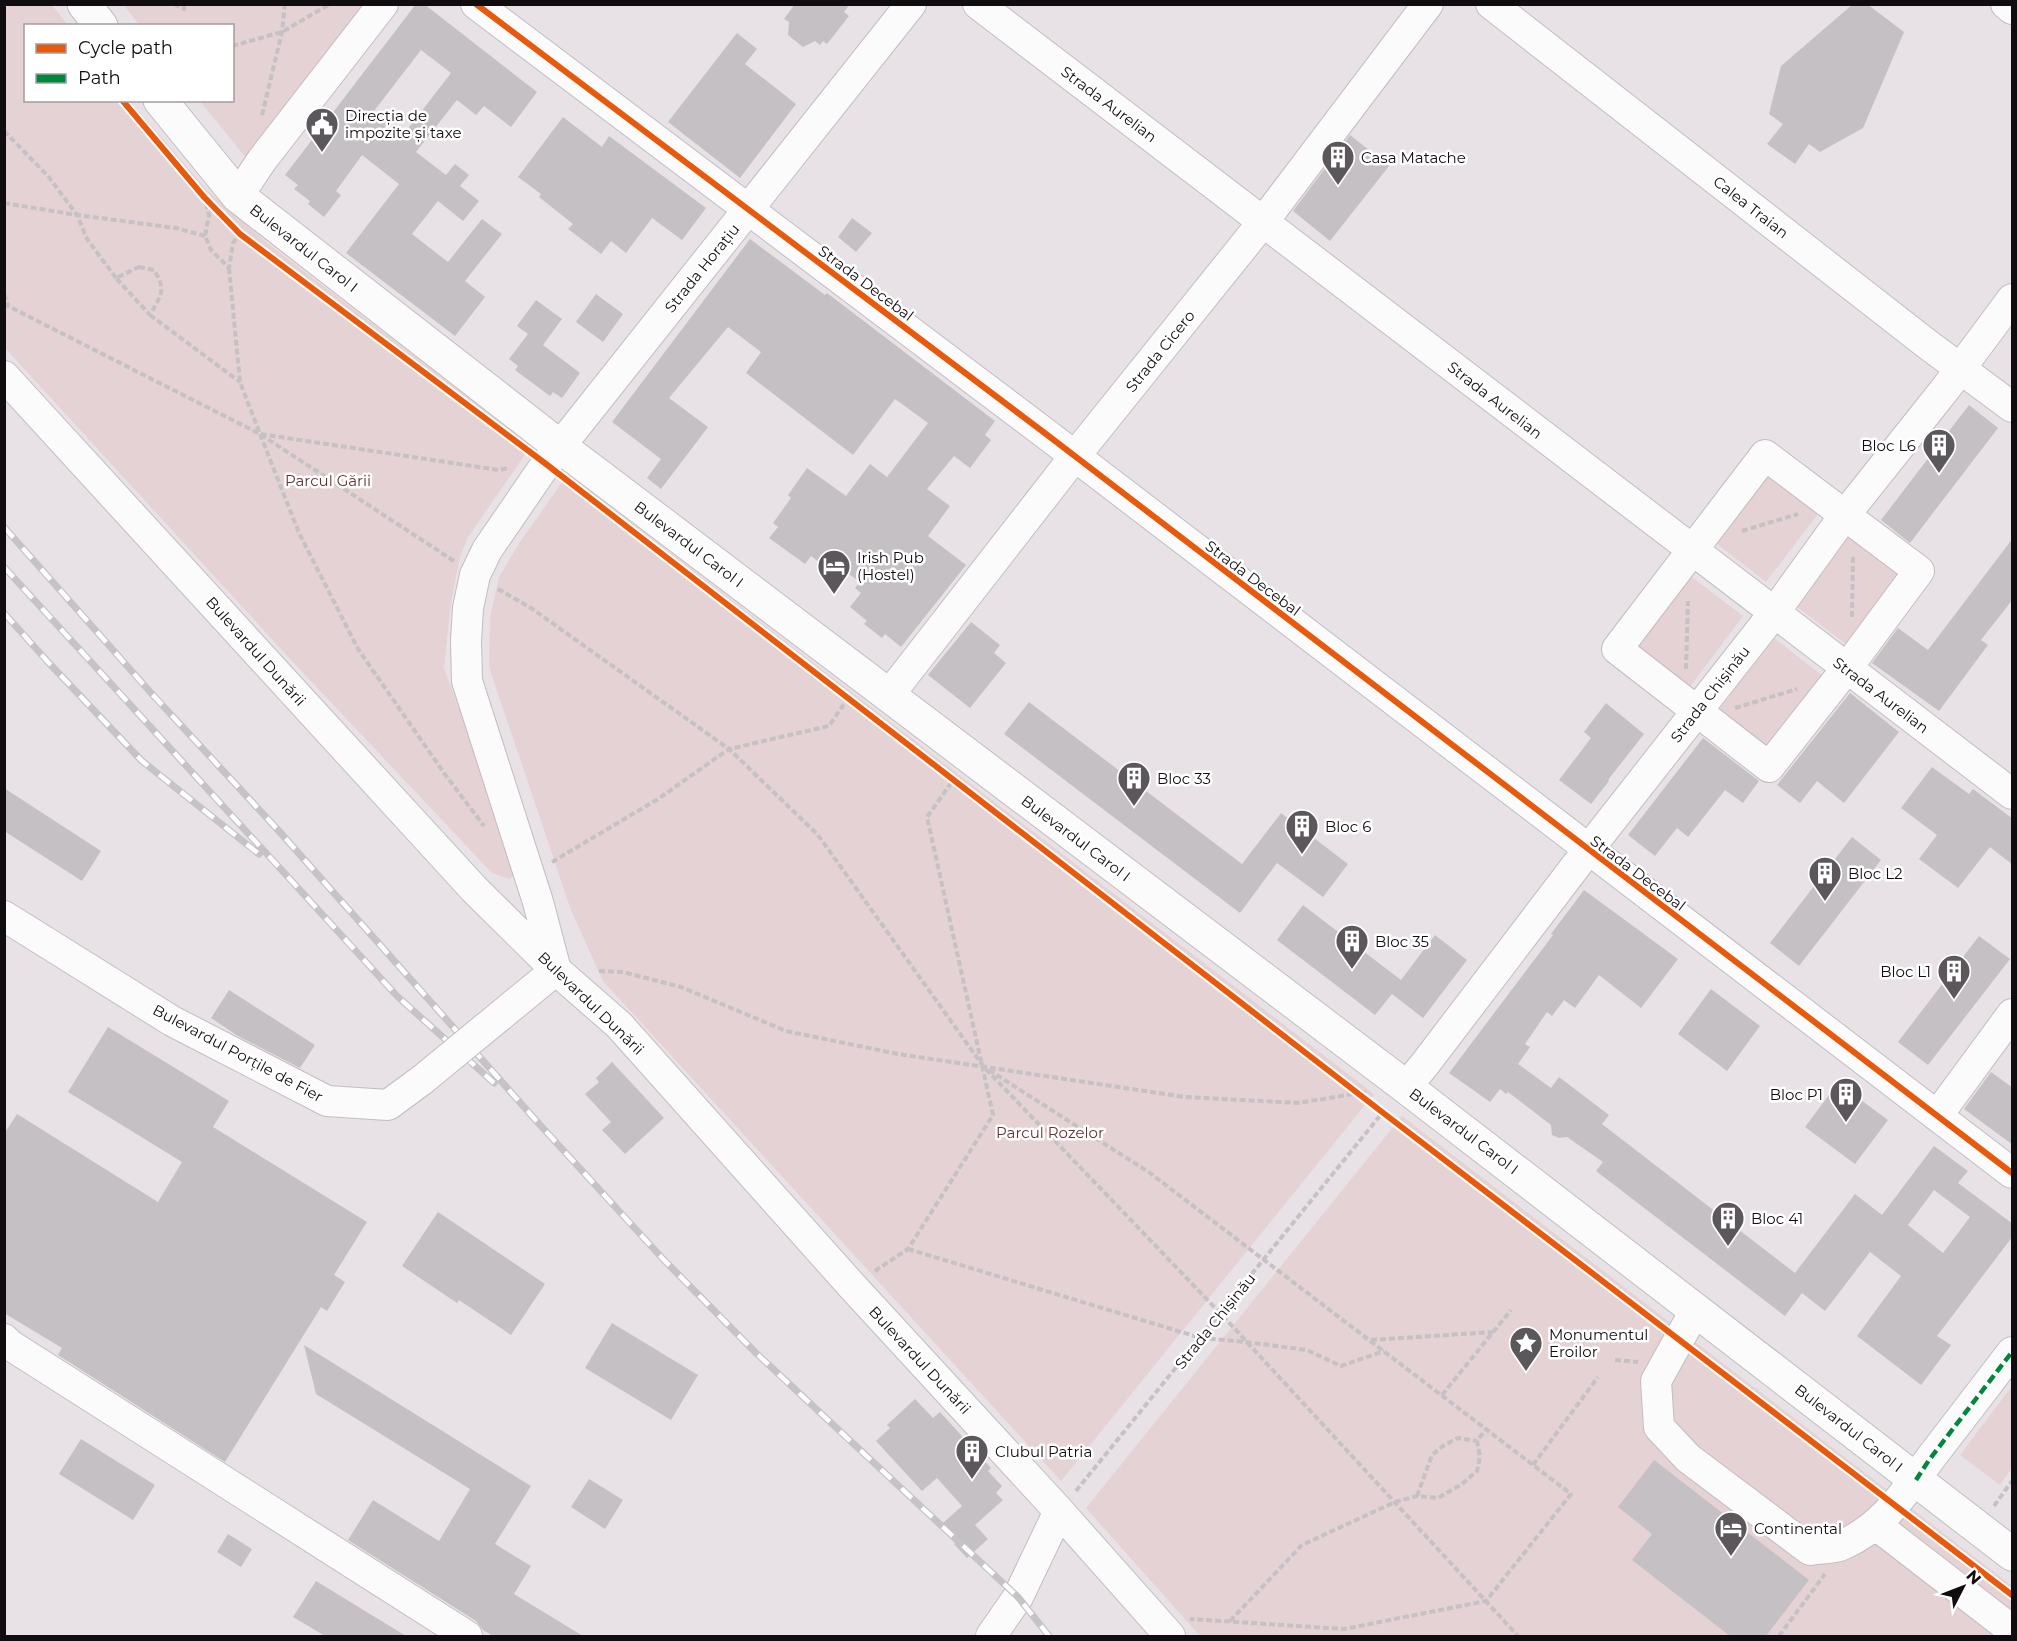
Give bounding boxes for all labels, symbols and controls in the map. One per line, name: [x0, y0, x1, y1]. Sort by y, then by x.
legend: [24, 24, 234, 102]
text: Cycle path: [78, 37, 173, 59]
street label: Strada Aurelian: [1057, 62, 1161, 146]
text: Path: [78, 67, 121, 89]
public building icon: Direcția de impozite și taxe: [304, 106, 340, 153]
place label: Direcția de impozite și taxe: [345, 106, 462, 143]
building icon: Casa Matache: [1320, 139, 1356, 186]
place label: Casa Matache: [1361, 148, 1466, 167]
street label: Calea Traian: [1709, 172, 1793, 242]
street label: Bulevardul Carol I: [246, 200, 362, 296]
street label: Strada Horațiu: [660, 220, 744, 317]
street label: Strada Decebal: [815, 241, 917, 325]
street label: Strada Cicero: [1121, 306, 1199, 396]
street label: Strada Aurelian: [1444, 357, 1546, 443]
building icon: Bloc L6: [1921, 427, 1957, 474]
place label: Bloc L6: [1861, 436, 1916, 455]
park label: Parcul Gării: [285, 471, 371, 490]
street label: Bulevardul Carol I: [631, 497, 747, 591]
street label: Strada Decebal: [1202, 536, 1304, 620]
hotel icon: Irish Pub (Hostel): [816, 548, 852, 595]
place label: Irish Pub (Hostel): [857, 548, 924, 584]
street label: Bulevardul Dunării: [202, 592, 310, 710]
street label: Strada Chișinău: [1666, 642, 1755, 747]
street label: Strada Aurelian: [1829, 653, 1933, 737]
building icon: Bloc 33: [1116, 760, 1152, 807]
place label: Bloc 33: [1157, 769, 1211, 788]
street label: Bulevardul Carol I: [1018, 791, 1134, 885]
building icon: Bloc 6: [1284, 808, 1320, 855]
place label: Bloc 6: [1325, 817, 1371, 836]
street label: Strada Decebal: [1587, 831, 1689, 915]
building icon: Bloc L2: [1807, 855, 1843, 902]
place label: Bloc L2: [1848, 864, 1902, 883]
building icon: Bloc 35: [1334, 923, 1370, 970]
place label: Bloc 35: [1375, 932, 1429, 951]
street label: Bulevardul Dunării: [534, 947, 648, 1059]
building icon: Bloc L1: [1936, 953, 1972, 1000]
place label: Bloc L1: [1880, 962, 1931, 981]
street label: Bulevardul Porțile de Fier: [149, 1000, 326, 1107]
building icon: Bloc P1: [1828, 1076, 1864, 1123]
street label: Bulevardul Carol I: [1406, 1084, 1522, 1178]
place label: Bloc P1: [1770, 1085, 1823, 1104]
park label: Parcul Rozelor: [996, 1123, 1104, 1142]
building icon: Bloc 41: [1710, 1200, 1746, 1247]
place label: Bloc 41: [1751, 1209, 1803, 1228]
street label: Strada Chișinău: [1171, 1269, 1260, 1373]
street label: Bulevardul Dunării: [865, 1302, 975, 1418]
place icon: Monumentul Eroilor: [1508, 1325, 1544, 1372]
place label: Monumentul Eroilor: [1549, 1325, 1648, 1361]
street label: Bulevardul Carol I: [1791, 1380, 1907, 1476]
building icon: Clubul Patria: [954, 1433, 990, 1480]
place label: Clubul Patria: [995, 1442, 1092, 1461]
hotel icon: Continental: [1713, 1510, 1749, 1557]
place label: Continental: [1754, 1519, 1842, 1538]
north arrow: [1933, 1557, 1993, 1617]
text: N: [1962, 1566, 1985, 1588]

